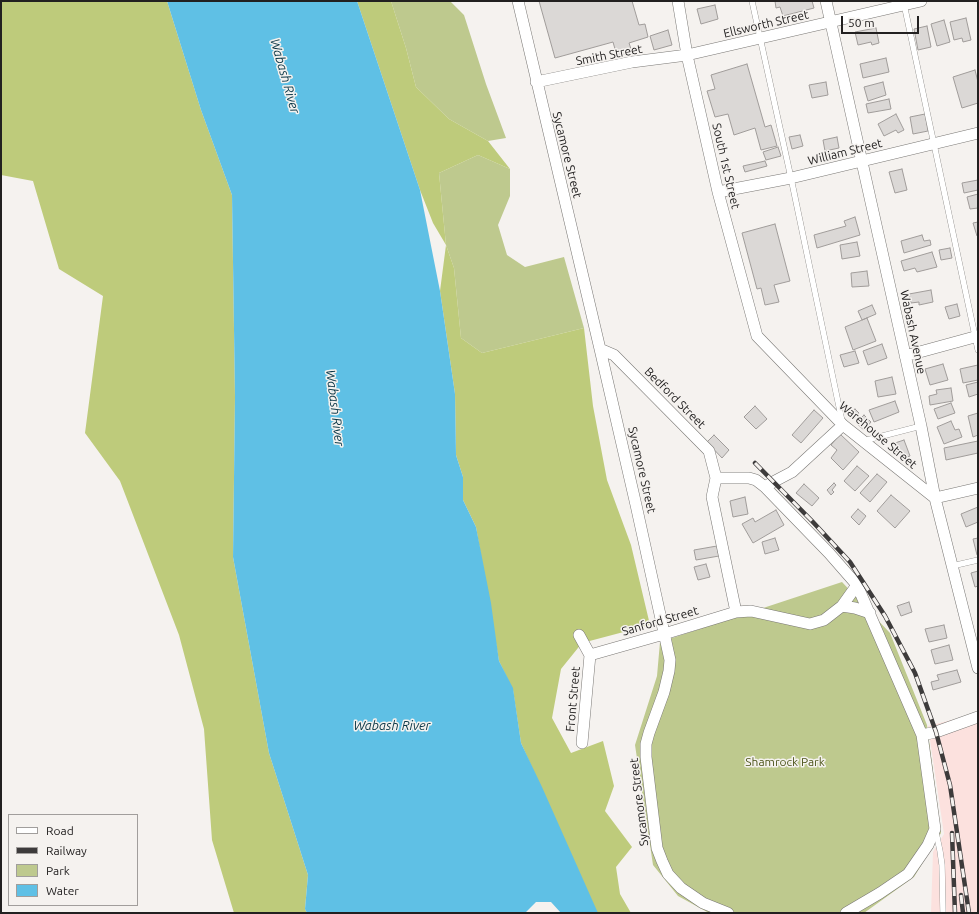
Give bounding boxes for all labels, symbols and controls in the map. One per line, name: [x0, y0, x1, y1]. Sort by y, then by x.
street label: Ellsworth Street: [722, 7, 810, 41]
scale bar: [843, 8, 921, 34]
text: 50 m: [848, 16, 875, 29]
water label: Wabash River: [267, 37, 303, 115]
street label: Smith Street: [575, 42, 643, 68]
street label: Sycamore Street: [549, 110, 585, 200]
street label: South 1st Street: [709, 122, 743, 210]
street label: William Street: [806, 136, 884, 168]
street label: Wabash Avenue: [897, 289, 929, 375]
street label: Bedford Street: [641, 364, 709, 432]
water label: Wabash River: [323, 369, 347, 447]
street label: Warehouse Street: [836, 398, 920, 472]
street label: Sycamore Street: [625, 425, 659, 515]
street label: Sanford Street: [620, 603, 700, 639]
street label: Front Street: [563, 666, 583, 732]
water label: Wabash River: [353, 718, 431, 734]
park label: Shamrock Park: [745, 755, 825, 769]
street label: Sycamore Street: [626, 757, 652, 847]
legend: [8, 814, 138, 906]
text: Road: [46, 824, 74, 837]
text: Railway: [46, 844, 87, 857]
text: Park: [46, 864, 70, 877]
text: Water: [46, 884, 79, 897]

